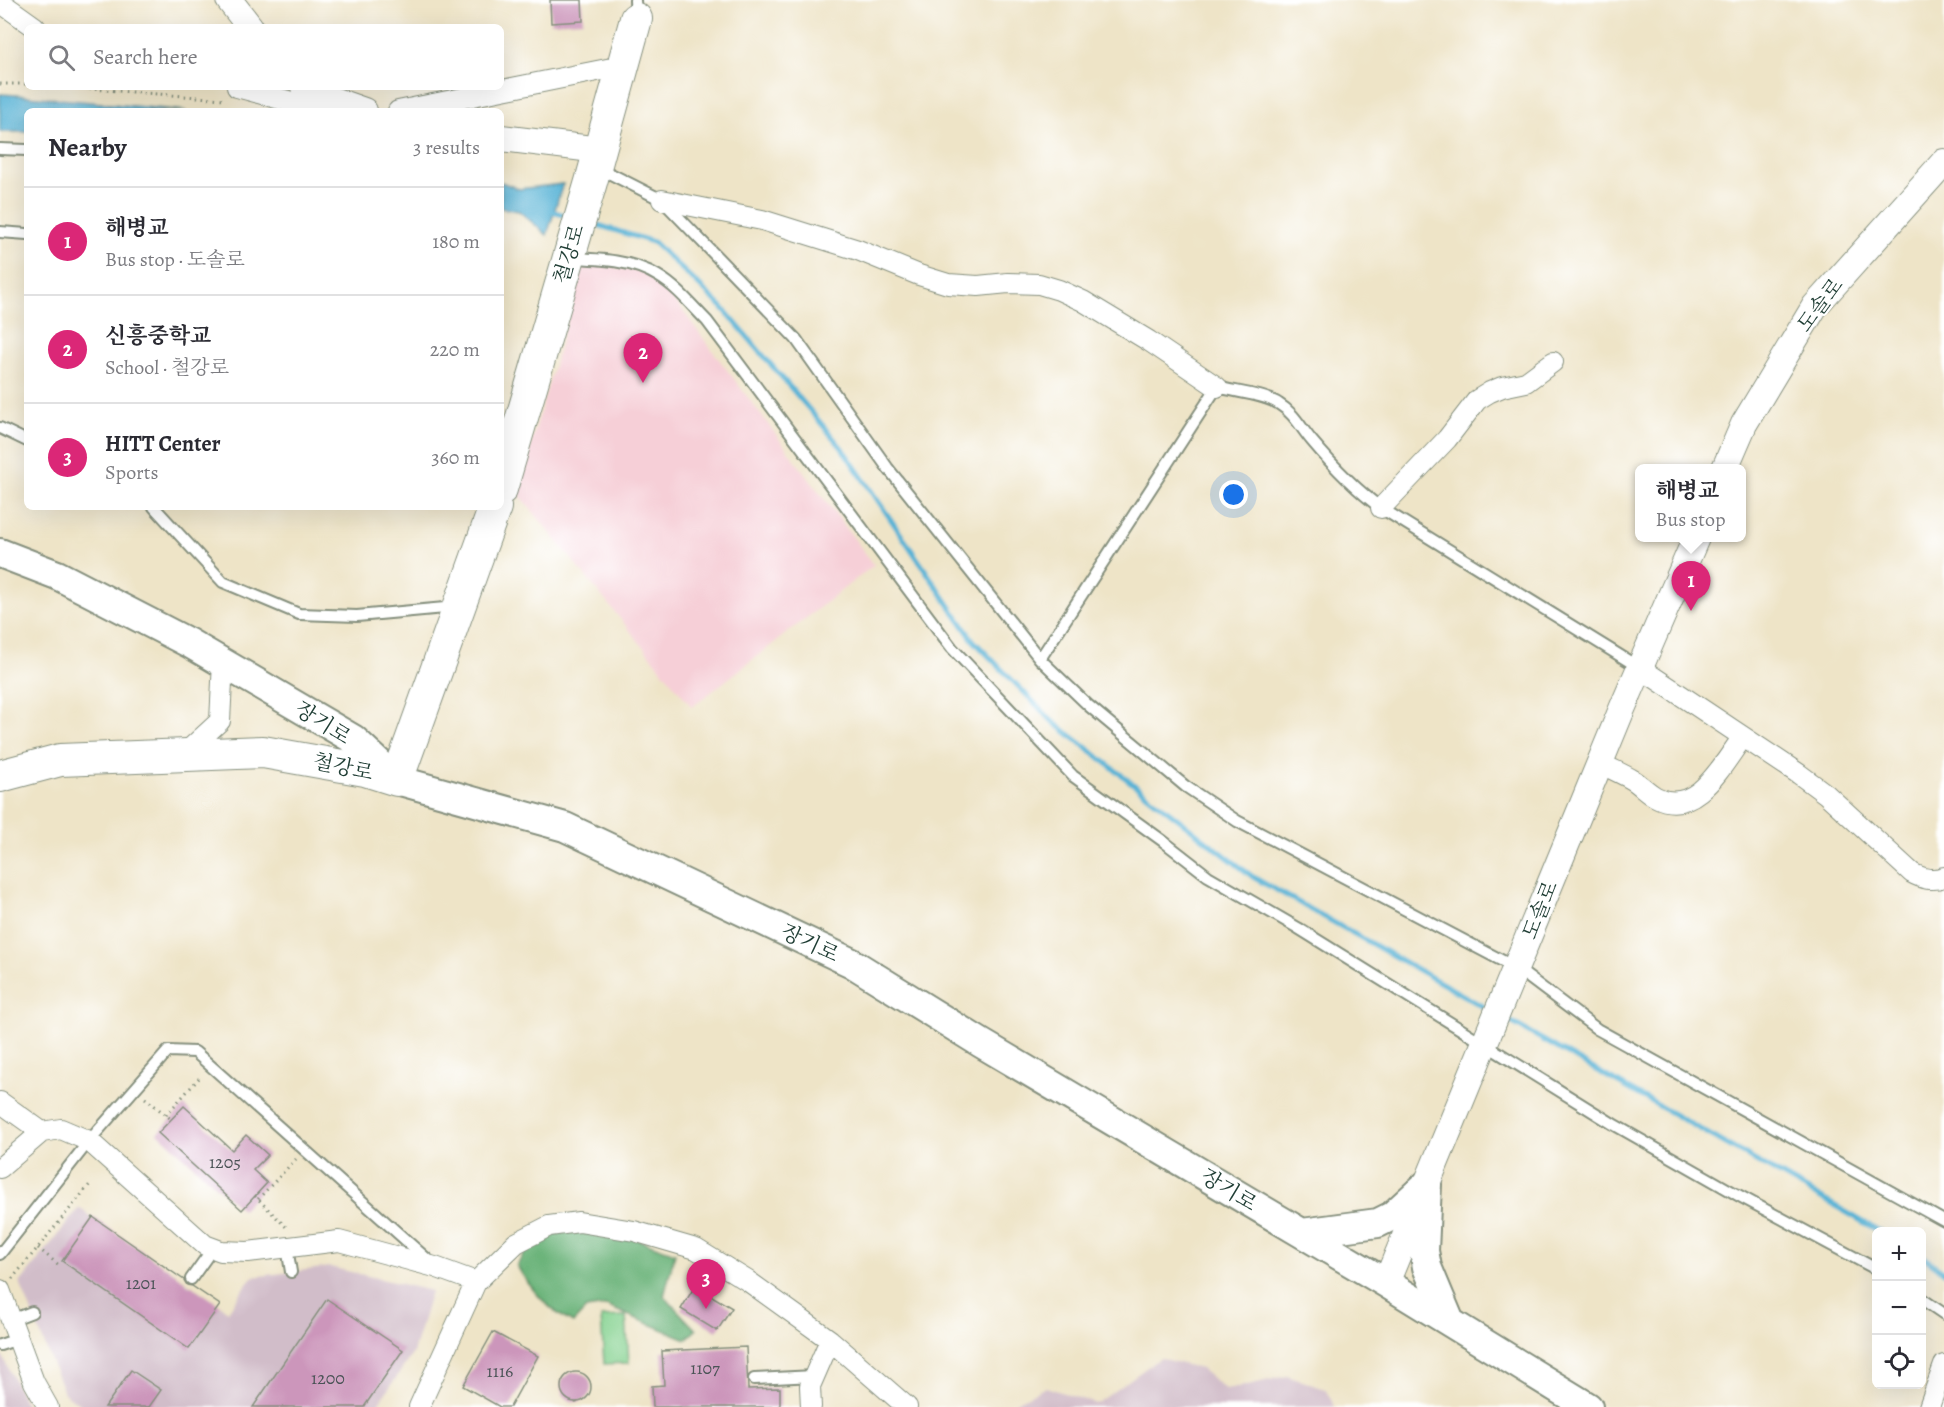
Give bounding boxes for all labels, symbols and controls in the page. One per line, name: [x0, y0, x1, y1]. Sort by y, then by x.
search box: [24, 24, 504, 90]
icon: search: [45, 41, 78, 74]
text: Search here: [93, 42, 198, 72]
text: Nearby: [48, 130, 127, 165]
text: 3 results: [413, 134, 480, 161]
text: 해병교: [105, 213, 169, 243]
street label: 철강로: [547, 221, 591, 287]
text: 1: [64, 228, 71, 255]
text: 180 m: [432, 228, 480, 255]
text: Bus stop · 도솔로: [105, 246, 245, 273]
street label: 도솔로: [1791, 272, 1849, 338]
text: 신흥중학교: [105, 321, 211, 351]
pin: 2: [624, 334, 662, 383]
text: 2: [63, 336, 72, 363]
text: 220 m: [430, 336, 480, 363]
text: School · 철강로: [105, 354, 229, 381]
text: HITT Center: [105, 429, 221, 459]
text: 3: [63, 444, 72, 471]
text: 360 m: [431, 444, 480, 471]
text: Sports: [105, 459, 158, 486]
popup: [1635, 464, 1746, 542]
text: 해병교: [1656, 476, 1719, 506]
your location: [1219, 480, 1248, 509]
text: Bus stop: [1656, 506, 1725, 533]
pin: 1: [1672, 562, 1710, 611]
street label: 장기로: [290, 695, 356, 751]
street label: 철강로: [310, 747, 376, 787]
street label: 도솔로: [1516, 877, 1564, 943]
street label: 장기로: [777, 917, 843, 969]
house number: 1205: [209, 1150, 241, 1174]
street label: 장기로: [1196, 1162, 1262, 1218]
map controls: [1872, 1227, 1926, 1389]
button: +: [1872, 1227, 1926, 1281]
pin: 3: [686, 1260, 726, 1309]
house number: 1201: [126, 1271, 156, 1295]
button: −: [1872, 1281, 1926, 1335]
button: locate: [1872, 1335, 1926, 1389]
house number: 1107: [690, 1356, 720, 1380]
house number: 1116: [487, 1359, 513, 1383]
house number: 1200: [311, 1366, 345, 1390]

